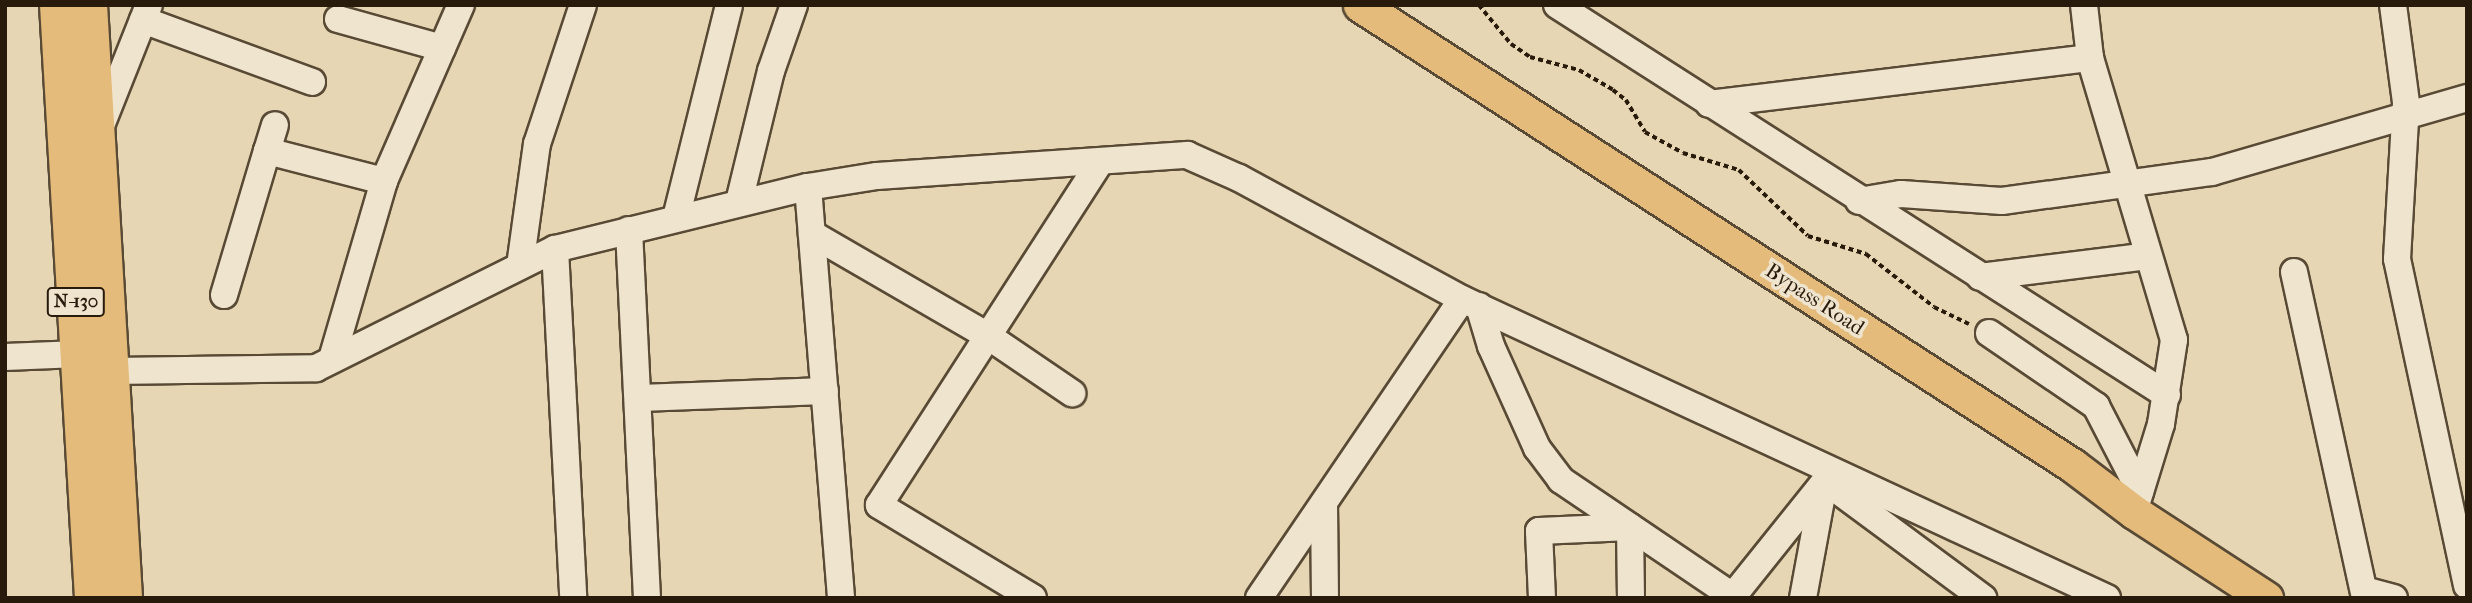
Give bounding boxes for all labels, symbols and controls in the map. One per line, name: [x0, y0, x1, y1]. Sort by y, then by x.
street label: Bypass Road: [1761, 258, 1869, 340]
road number: N-130: [46, 286, 106, 318]

